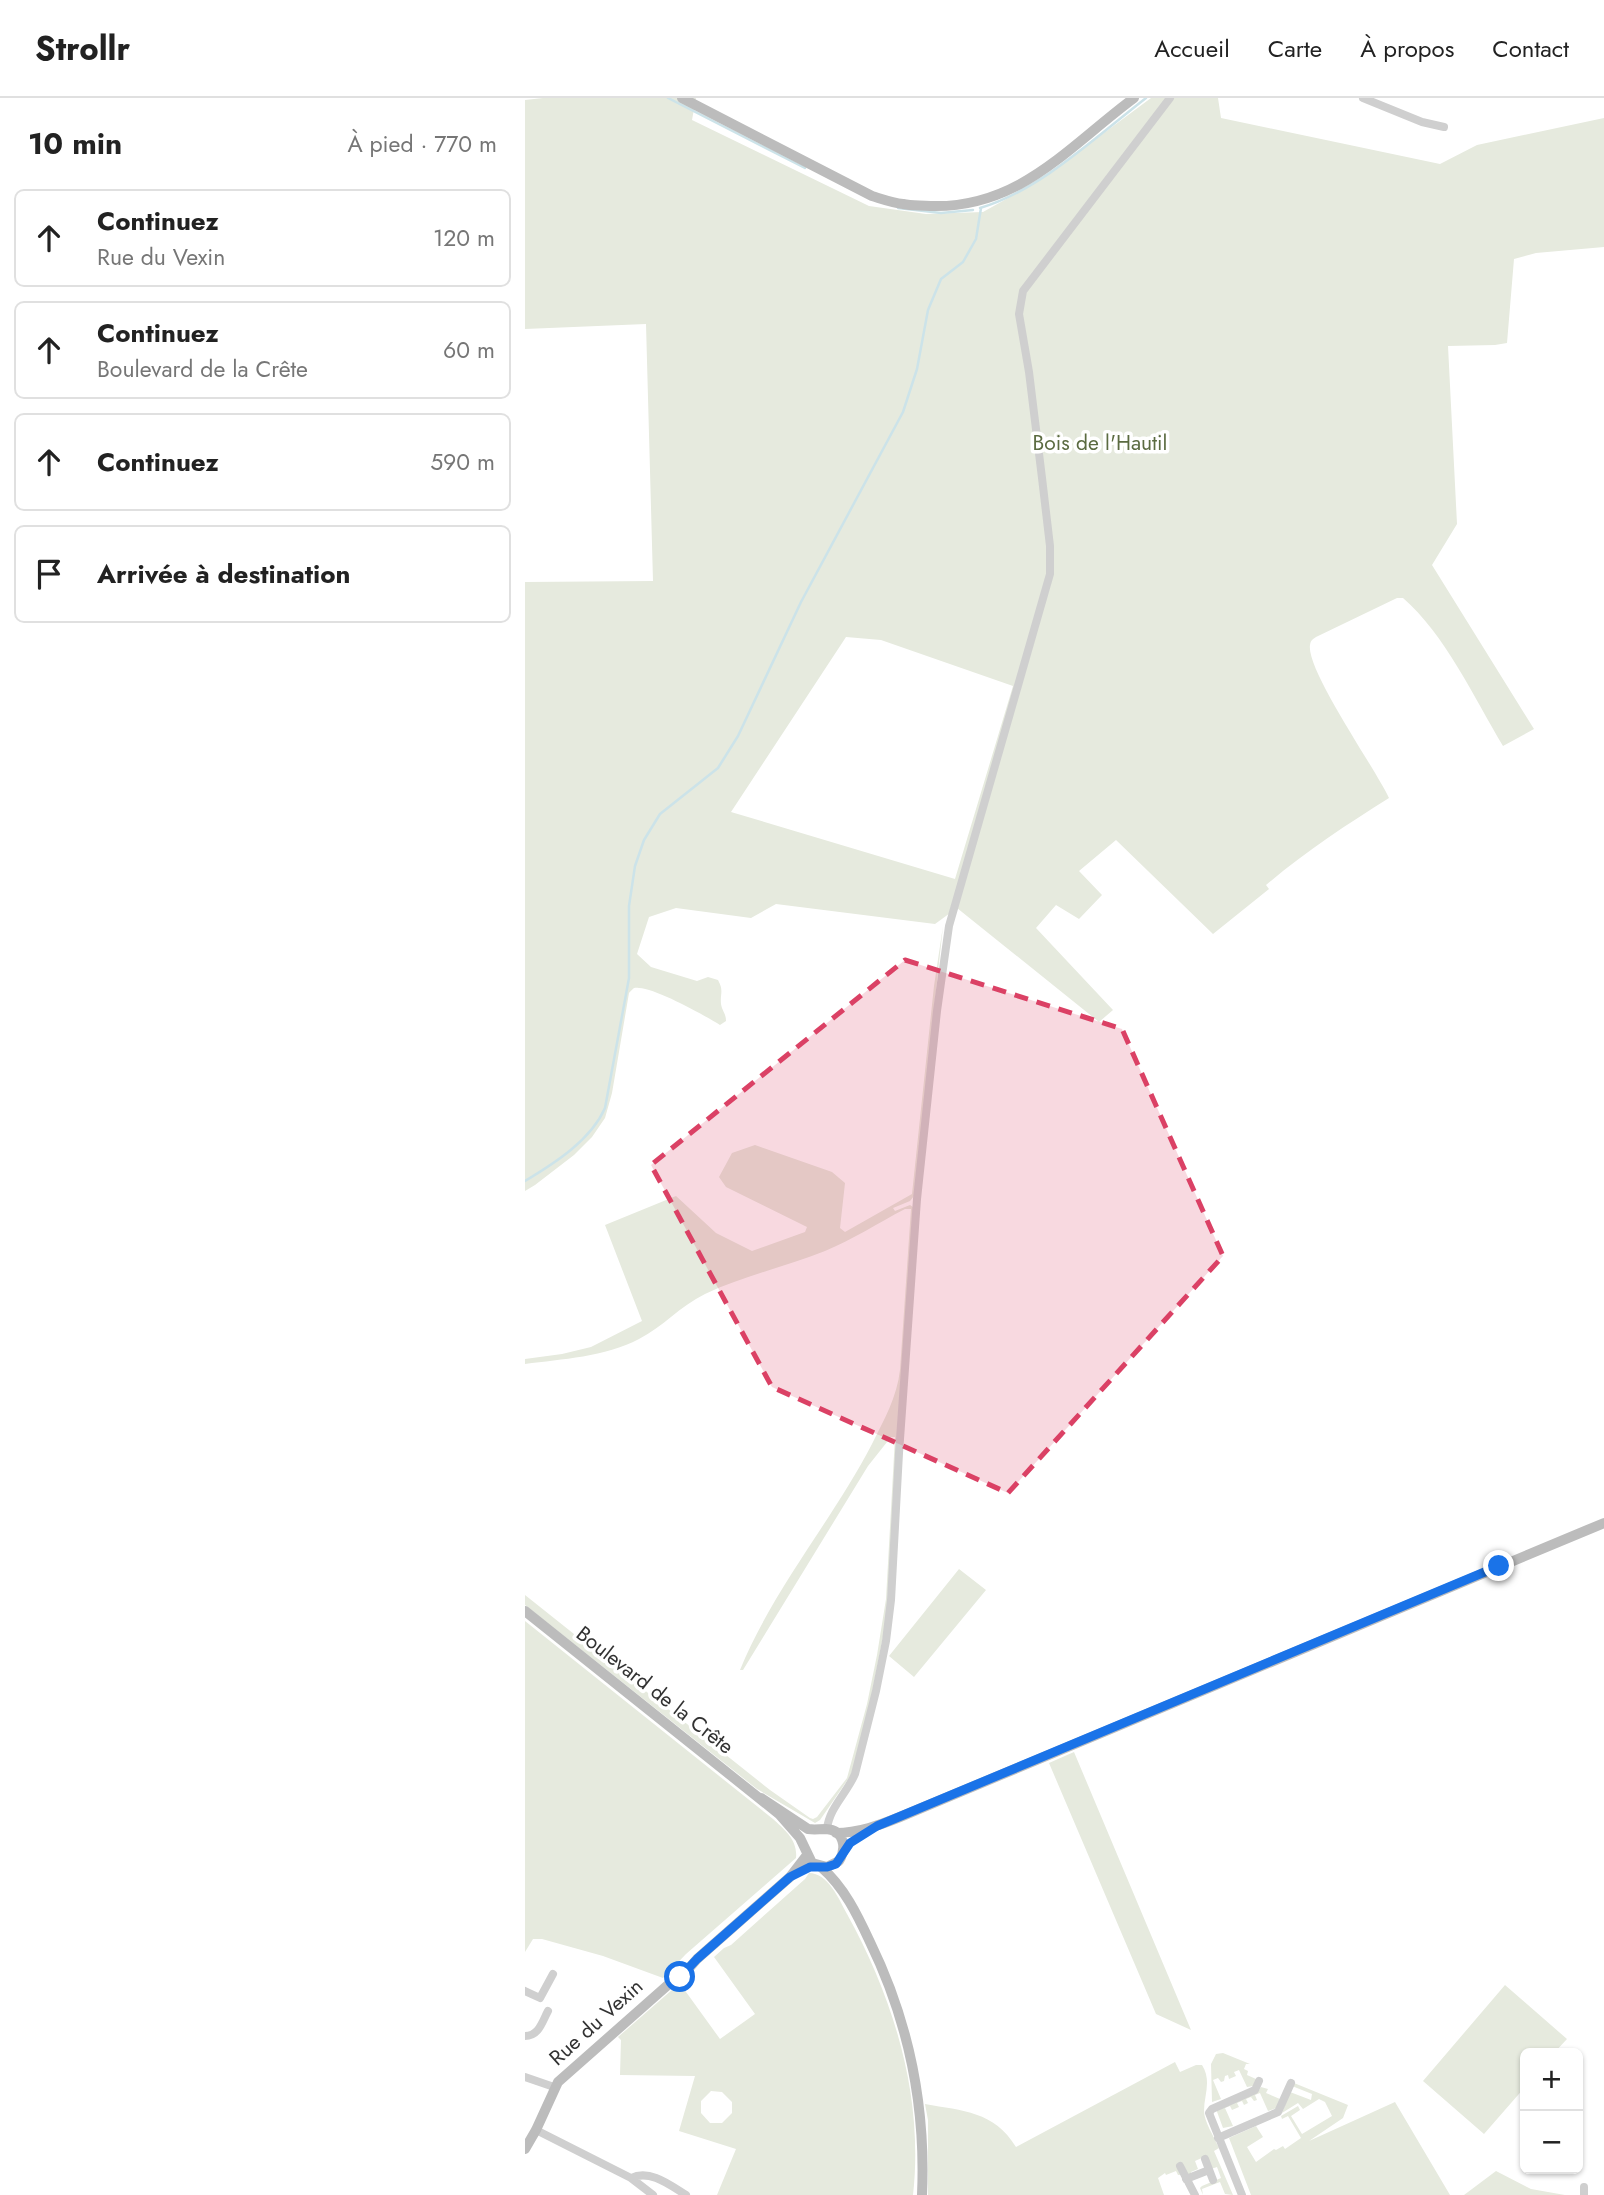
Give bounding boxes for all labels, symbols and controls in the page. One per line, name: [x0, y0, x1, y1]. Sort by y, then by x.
text: Strollr: [35, 25, 130, 72]
text: Accueil: [1154, 31, 1230, 66]
text: Carte: [1268, 31, 1322, 66]
text: À propos: [1360, 31, 1454, 66]
text: Contact: [1492, 31, 1569, 66]
text: 10 min: [28, 122, 122, 165]
text: À pied · 770 m: [347, 127, 497, 161]
text: Continuez: [97, 202, 219, 240]
icon: ahead: [30, 219, 68, 257]
text: 120 m: [433, 221, 495, 255]
text: Rue du Vexin: [97, 240, 225, 274]
text: Continuez: [97, 314, 219, 352]
icon: ahead: [30, 331, 68, 369]
text: 60 m: [443, 333, 495, 367]
text: Boulevard de la Crête: [97, 352, 308, 386]
park label: Bois de l'Hautil: [1033, 428, 1167, 458]
icon: ahead: [30, 443, 68, 481]
text: Continuez: [97, 443, 219, 481]
text: 590 m: [430, 445, 495, 479]
icon: arrive: [30, 555, 68, 593]
text: Arrivée à destination: [97, 555, 350, 593]
route end: [1483, 1550, 1514, 1581]
street label: Boulevard de la Crête: [570, 1619, 740, 1761]
route start: [664, 1961, 695, 1992]
street label: Rue du Vexin: [542, 1972, 650, 2072]
map controls: [1520, 2048, 1583, 2174]
button: +: [1520, 2048, 1583, 2111]
button: −: [1520, 2111, 1583, 2174]

